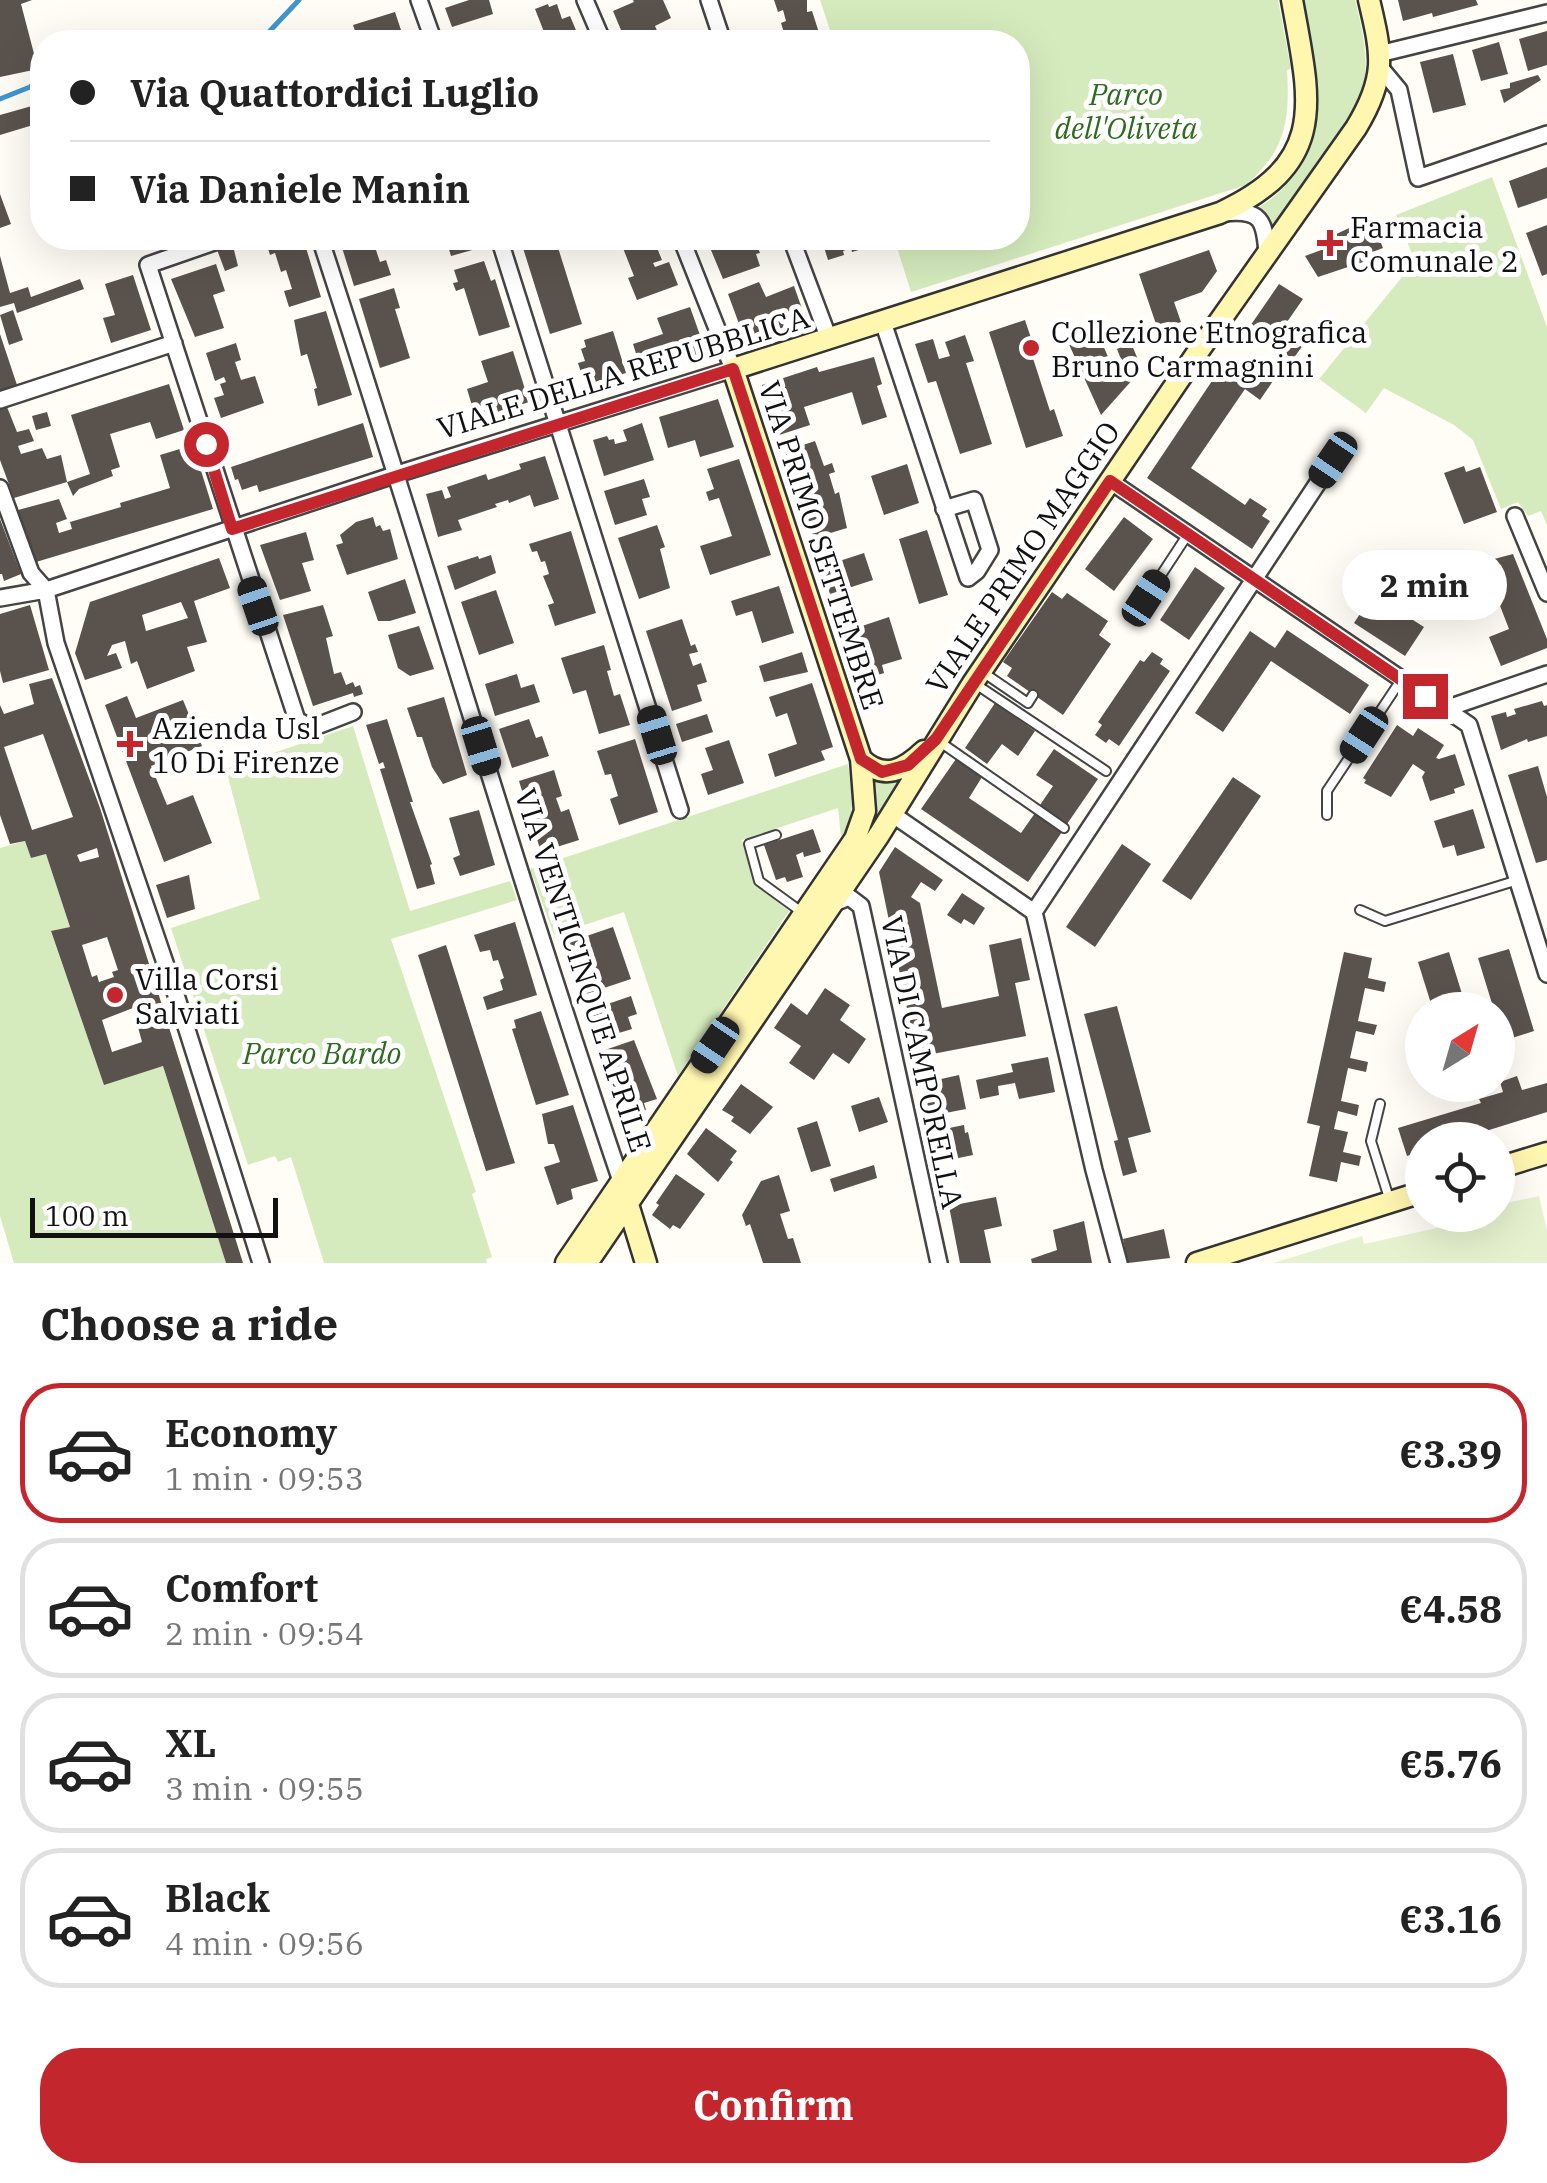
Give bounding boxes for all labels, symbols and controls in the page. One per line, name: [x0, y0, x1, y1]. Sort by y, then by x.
text: Via Quattordici Luglio: [130, 68, 539, 117]
park label: Parco dell'Oliveta: [1054, 74, 1198, 147]
text: Via Daniele Manin: [130, 164, 470, 213]
place label: Farmacia Comunale 2: [1350, 207, 1519, 280]
marker: Farmacia Comunale 2: [1319, 232, 1341, 254]
street label: VIALE DELLA REPUBBLICA: [432, 297, 814, 447]
place label: Collezione Etnografica Bruno Carmagnini: [1051, 312, 1367, 385]
marker: Collezione Etnografica Bruno Carmagnini: [1020, 337, 1042, 359]
street label: VIA PRIMO SETTEMBRE: [750, 376, 894, 714]
street label: VIALE PRIMO MAGGIO: [916, 413, 1128, 701]
route start: [184, 422, 229, 467]
car: [1304, 427, 1362, 493]
callout: 2 min: [1342, 551, 1508, 621]
text: 2 min: [1380, 564, 1469, 606]
car: [1117, 565, 1175, 631]
car: [234, 573, 282, 639]
route end: [1403, 674, 1448, 719]
car: [634, 702, 680, 768]
car: [1335, 702, 1393, 768]
place label: Azienda Usl 10 Di Firenze: [152, 708, 340, 781]
car: [458, 713, 504, 779]
marker: Azienda Usl 10 Di Firenze: [117, 731, 143, 757]
street label: VIA VENTICINQUE APRILE: [507, 783, 661, 1157]
street label: VIA DI CAMPORELLA: [873, 912, 973, 1212]
place label: Villa Corsi Salviati: [135, 959, 279, 1032]
marker: Villa Corsi Salviati: [104, 984, 126, 1006]
north arrow: [1405, 992, 1515, 1102]
map controls: [1405, 992, 1515, 1232]
car: [686, 1012, 744, 1078]
park label: Parco Bardo: [242, 1033, 401, 1072]
button: locate: [1405, 1122, 1515, 1232]
scale bar: [30, 1193, 278, 1238]
text: 100 m: [45, 1197, 129, 1234]
text: Choose a ride: [40, 1294, 338, 1352]
icon: car: [45, 1408, 135, 1498]
text: Economy: [165, 1408, 337, 1457]
text: €3.39: [1399, 1429, 1502, 1478]
text: 1 min · 09:53: [165, 1457, 364, 1499]
icon: car: [45, 1563, 135, 1653]
text: Comfort: [165, 1563, 318, 1612]
text: €4.58: [1399, 1584, 1502, 1633]
text: 2 min · 09:54: [165, 1612, 364, 1654]
icon: car: [45, 1718, 135, 1808]
text: XL: [165, 1718, 216, 1767]
text: €5.76: [1399, 1739, 1502, 1788]
text: 3 min · 09:55: [165, 1767, 364, 1809]
icon: car: [45, 1873, 135, 1963]
text: Black: [165, 1873, 270, 1922]
text: €3.16: [1399, 1894, 1502, 1943]
text: 4 min · 09:56: [165, 1922, 364, 1964]
button: Confirm: [40, 2048, 1507, 2163]

